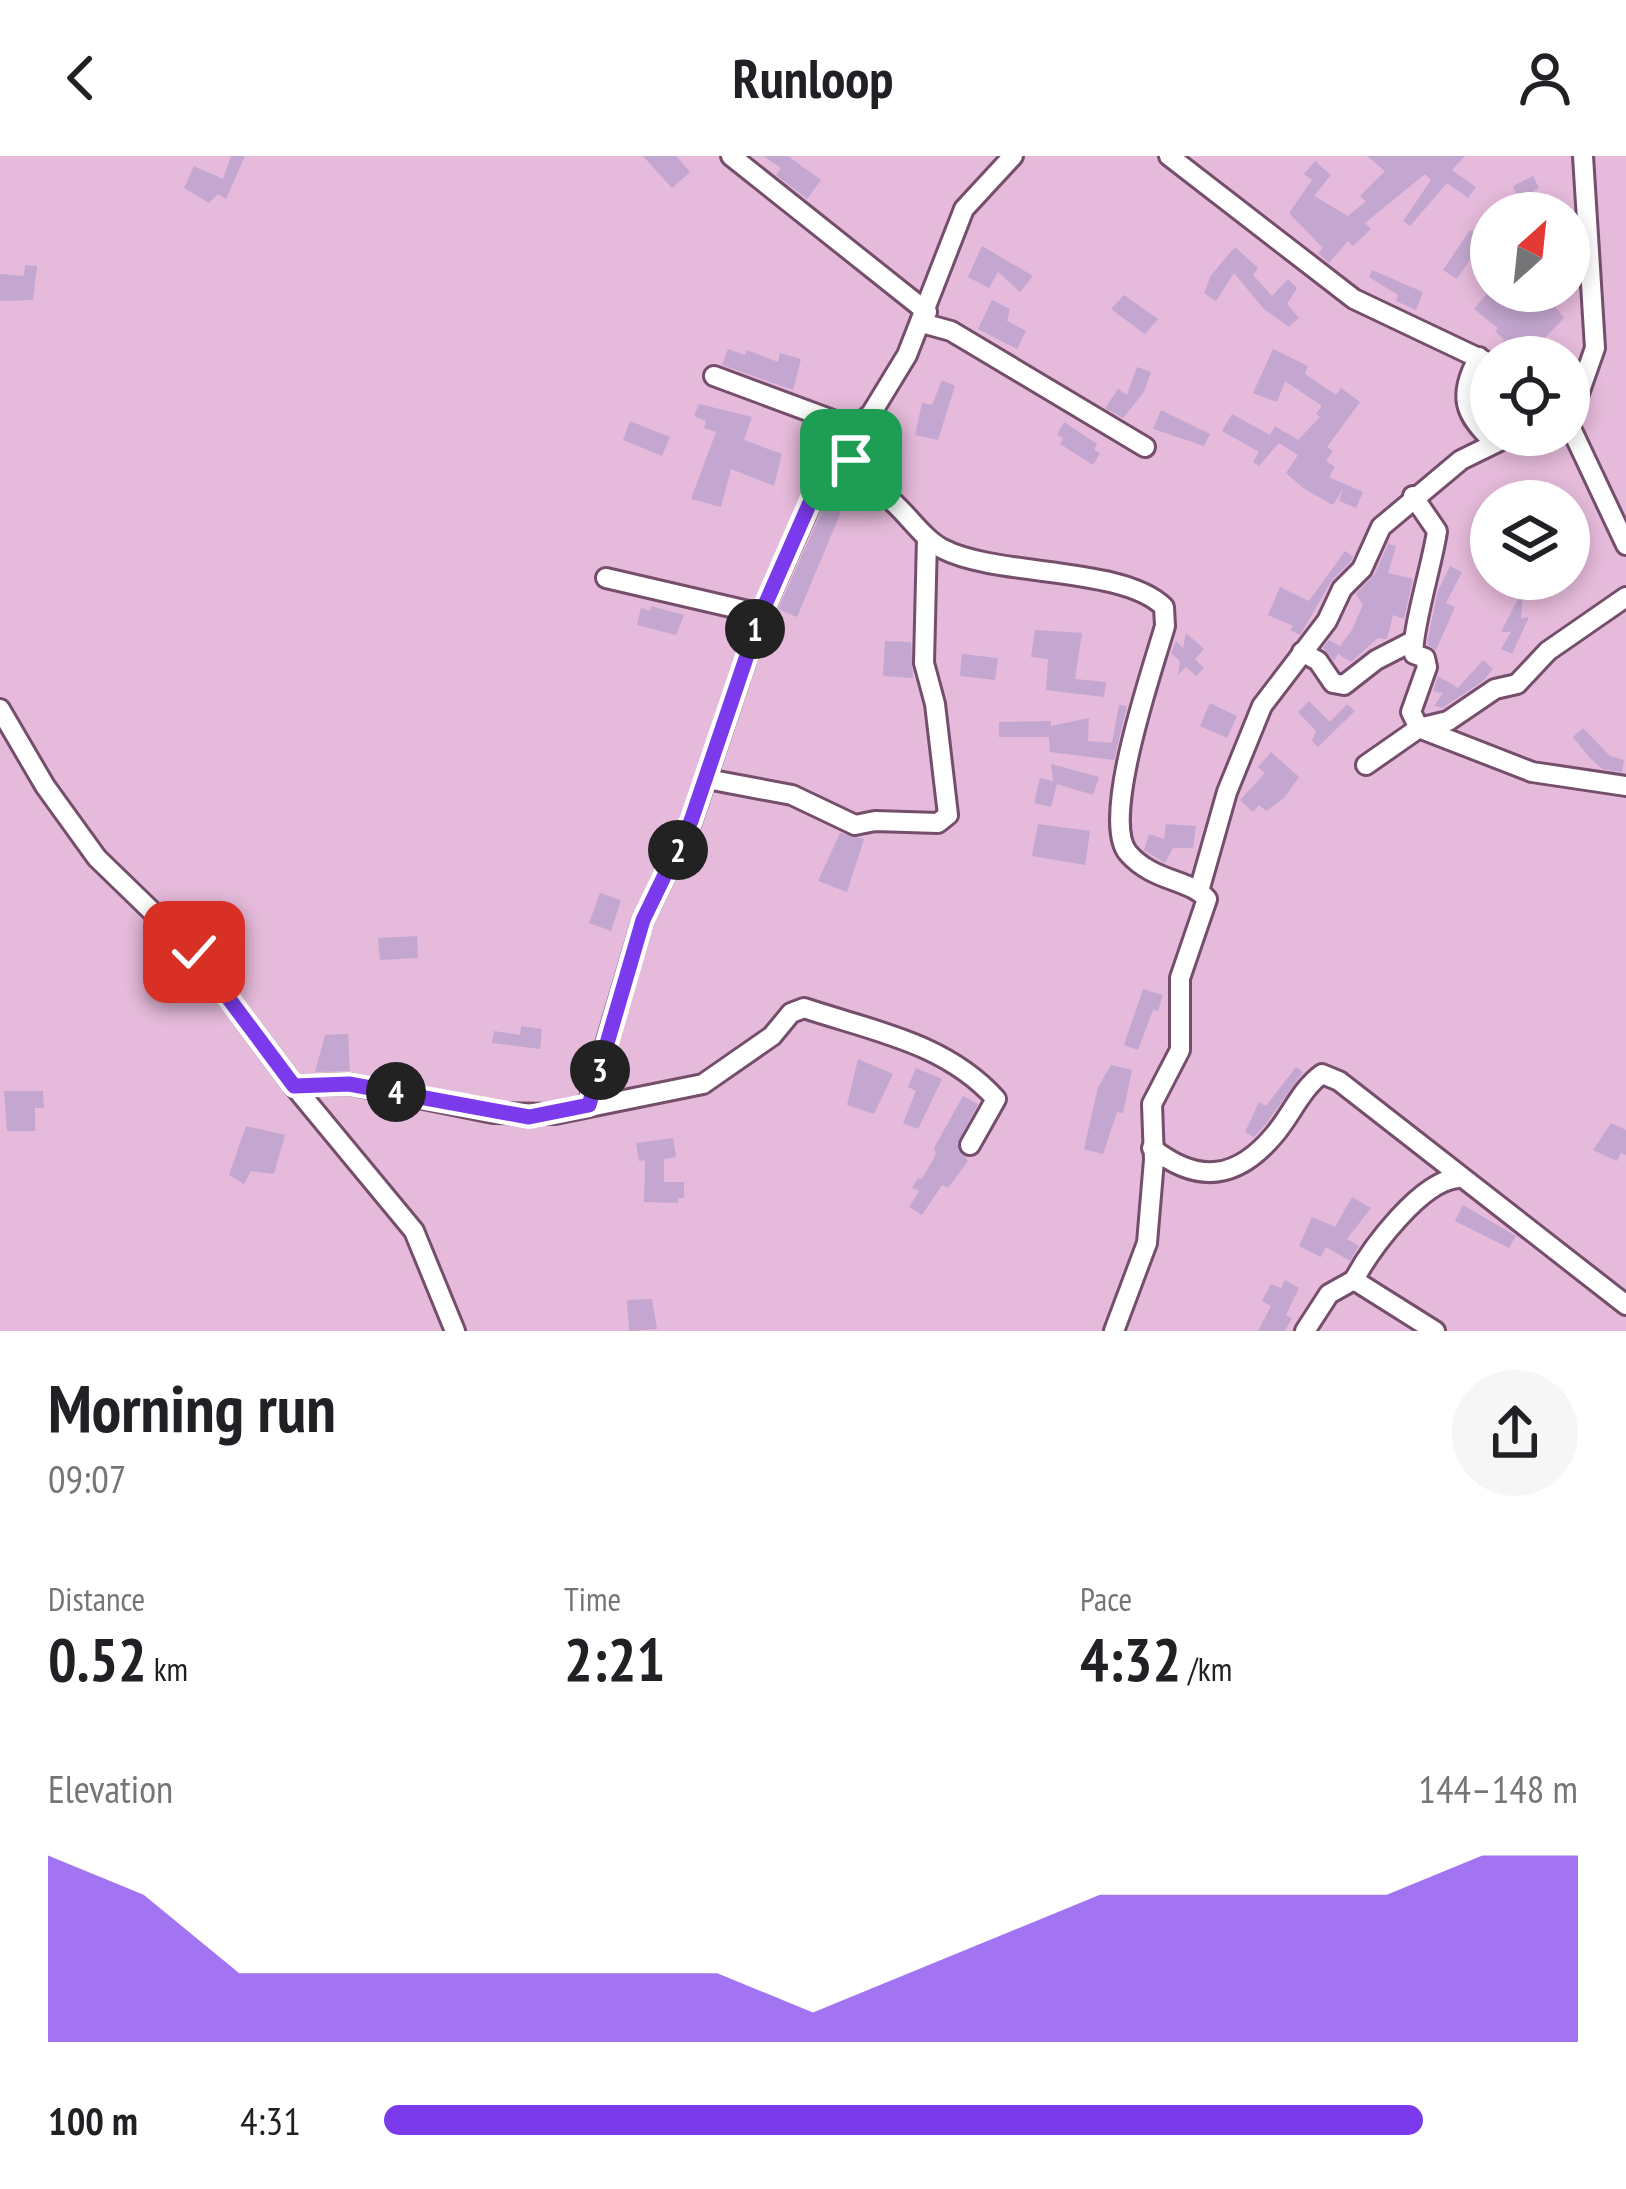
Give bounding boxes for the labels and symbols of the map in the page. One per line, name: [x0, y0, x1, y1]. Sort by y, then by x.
north arrow: [1470, 192, 1590, 312]
pin: [800, 409, 902, 511]
pin: 1: [725, 599, 785, 659]
pin: 2: [648, 820, 708, 880]
pin: [143, 901, 245, 1003]
pin: 3: [570, 1040, 630, 1100]
pin: 4: [366, 1062, 426, 1122]

